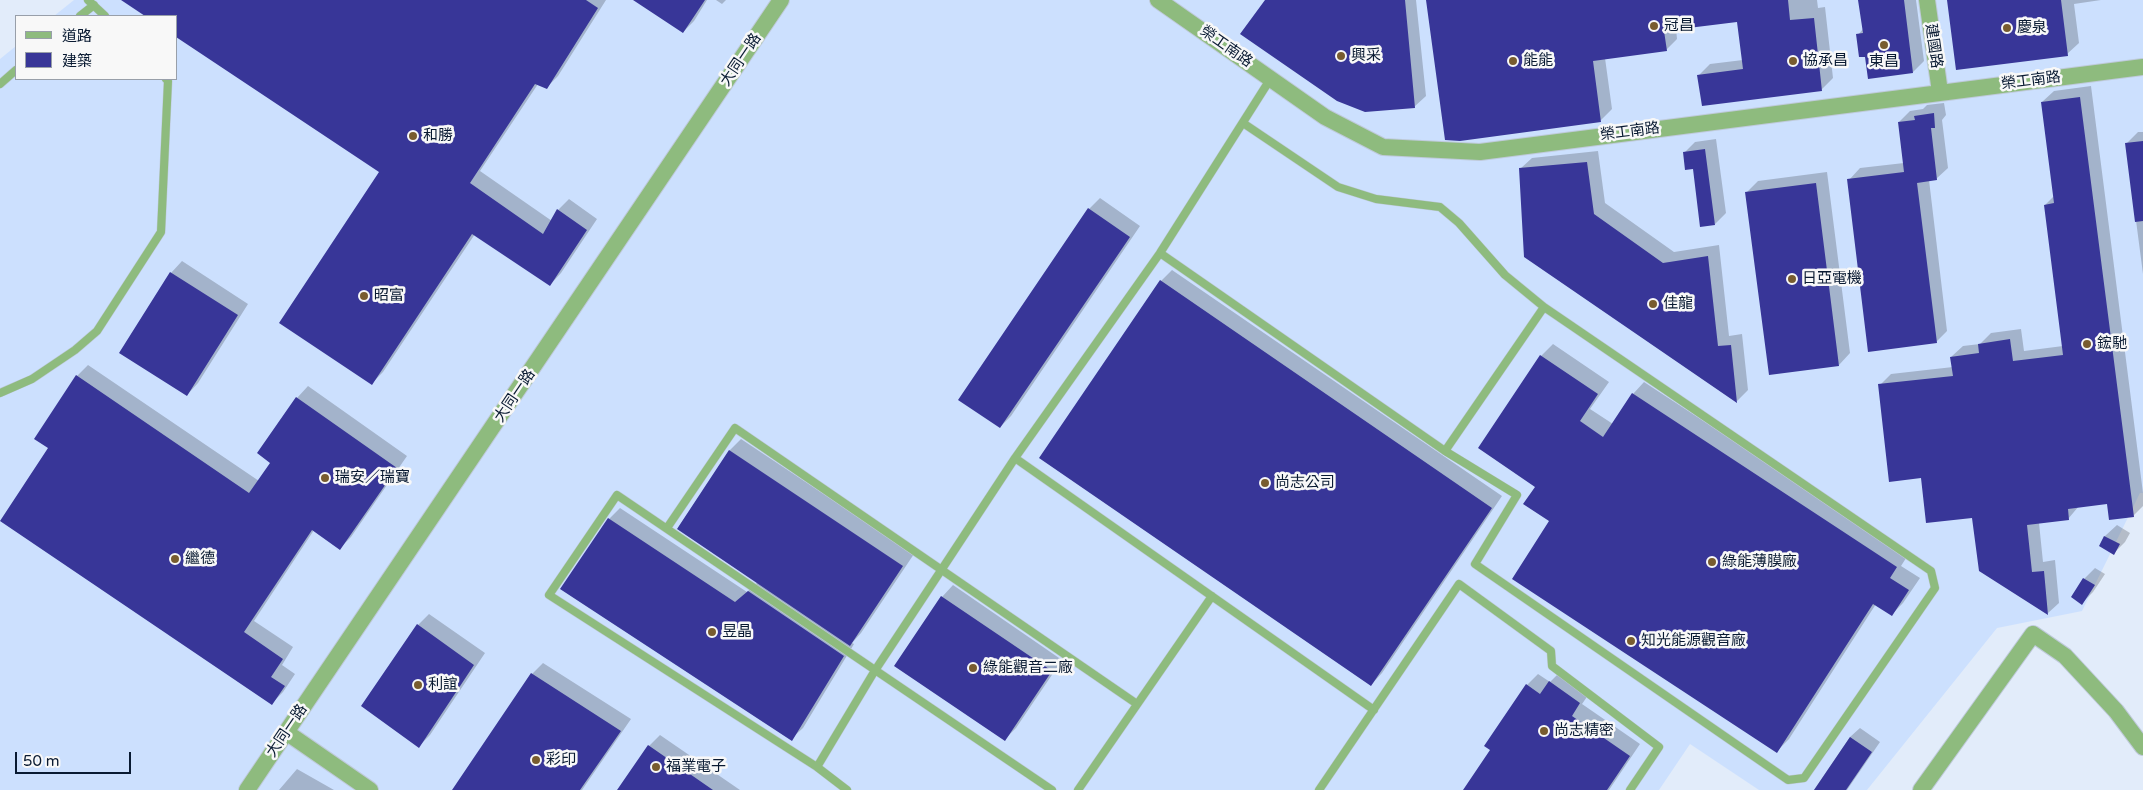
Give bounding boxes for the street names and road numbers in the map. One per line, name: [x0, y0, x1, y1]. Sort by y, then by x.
street label: 榮工南路: [1196, 22, 1256, 72]
street label: 建國路: [1921, 22, 1945, 70]
street label: 大同一路: [717, 30, 765, 90]
street label: 榮工南路: [2000, 68, 2062, 94]
street label: 榮工南路: [1599, 119, 1661, 145]
street label: 大同一路: [491, 366, 539, 426]
street label: 大同一路: [263, 701, 311, 761]

